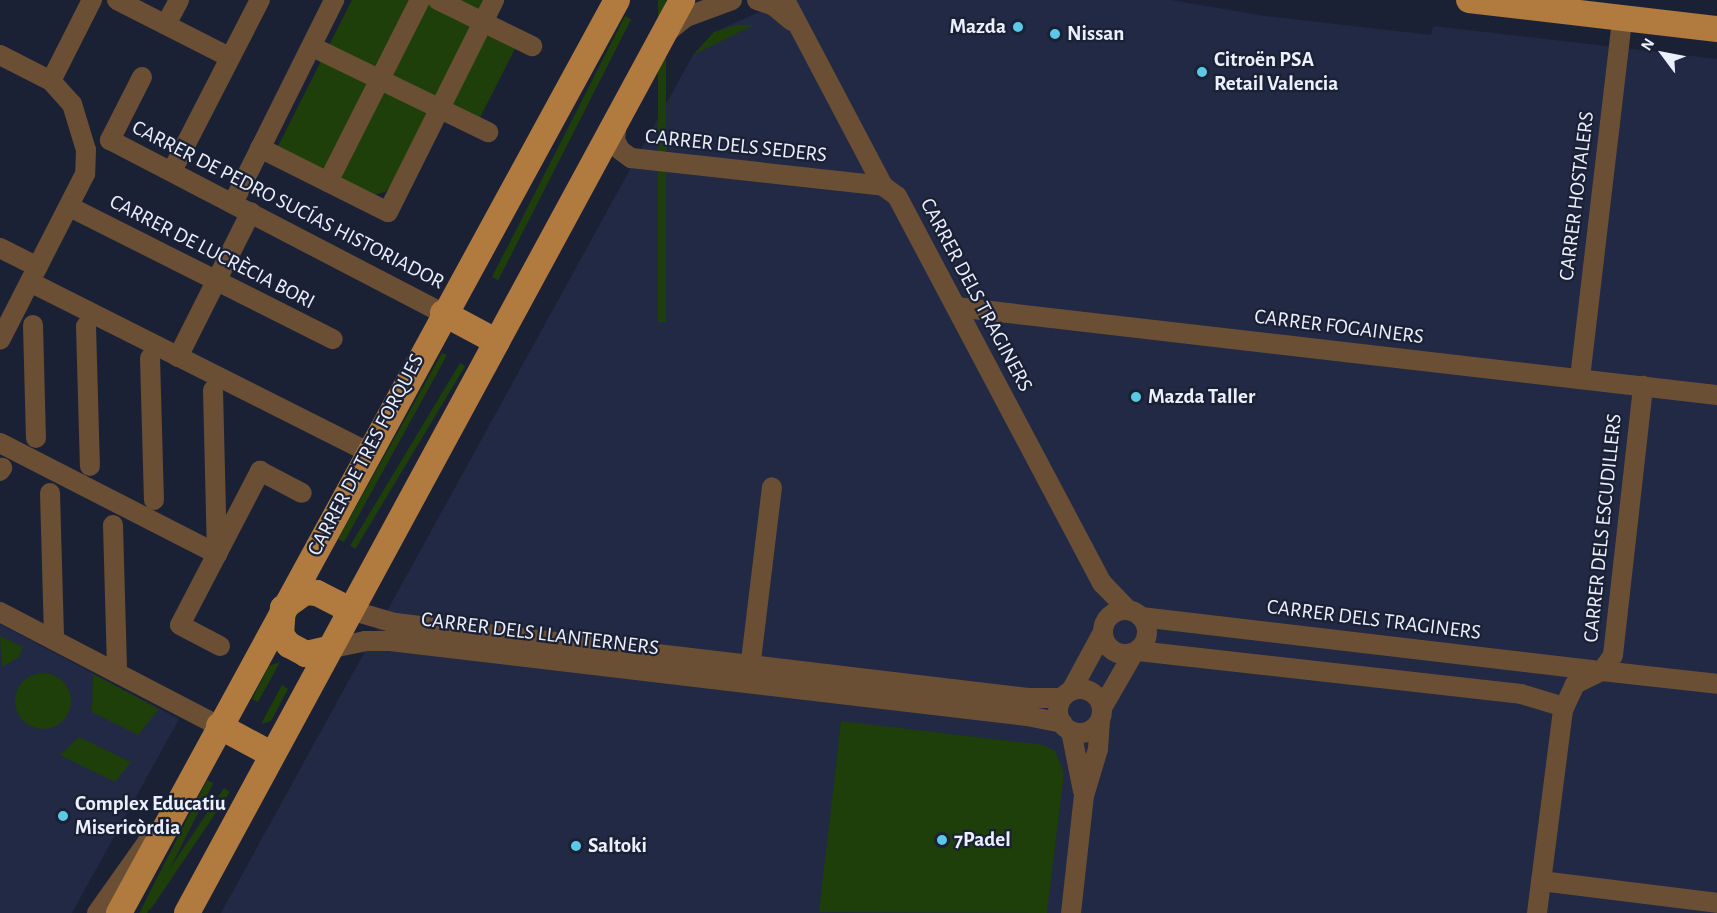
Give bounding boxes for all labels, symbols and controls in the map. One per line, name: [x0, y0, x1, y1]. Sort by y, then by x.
place label: Mazda: [949, 14, 1006, 40]
marker: Mazda: [1011, 20, 1025, 34]
place label: Nissan: [1067, 21, 1124, 47]
north arrow: [1633, 24, 1693, 84]
marker: Nissan: [1048, 27, 1062, 41]
text: N: [1638, 36, 1657, 53]
place label: Citroën PSA Retail Valencia: [1214, 47, 1338, 97]
marker: Citroën PSA Retail Valencia: [1195, 65, 1209, 79]
street label: CARRER HOSTALERS: [1554, 110, 1600, 282]
street label: CARRER DE PEDRO SUCÍAS HISTORIADOR: [128, 115, 448, 295]
street label: CARRER DELS SEDERS: [644, 124, 828, 168]
street label: CARRER DE LUCRÈCIA BORI: [105, 189, 319, 315]
street label: CARRER DELS TRAGINERS: [914, 194, 1038, 396]
street label: CARRER FOGAINERS: [1253, 304, 1425, 350]
street label: CARRER DE TRES FORQUES: [302, 350, 430, 560]
place label: Mazda Taller: [1148, 384, 1255, 410]
marker: Mazda Taller: [1129, 390, 1143, 404]
street label: CARRER DELS ESCUDILLERS: [1578, 412, 1628, 644]
street label: CARRER DELS TRAGINERS: [1266, 594, 1482, 646]
street label: CARRER DELS LLANTERNERS: [420, 607, 660, 661]
place label: Complex Educatiu Misericòrdia: [75, 791, 226, 841]
marker: Complex Educatiu Misericòrdia: [56, 809, 70, 823]
place label: 7Padel: [954, 827, 1011, 853]
place label: Saltoki: [588, 833, 647, 859]
marker: 7Padel: [935, 833, 949, 847]
marker: Saltoki: [569, 839, 583, 853]

